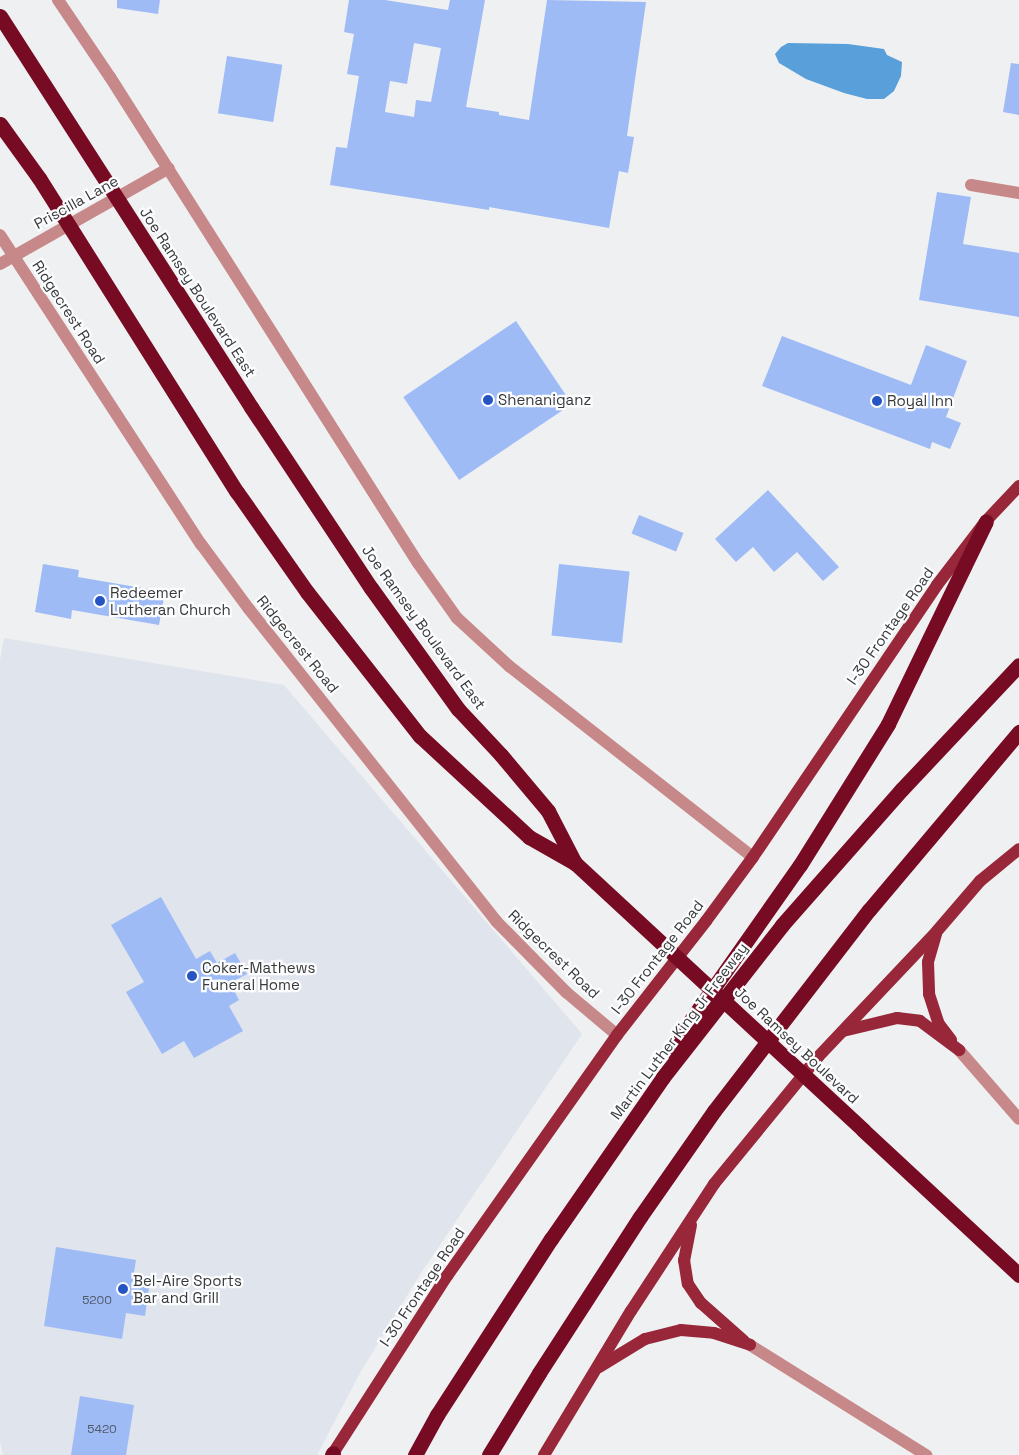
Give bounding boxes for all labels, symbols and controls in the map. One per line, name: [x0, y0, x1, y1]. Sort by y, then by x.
street label: Priscilla Lane: [31, 171, 121, 233]
street label: Joe Ramsey Boulevard East: [136, 204, 260, 380]
street label: Ridgecrest Road: [29, 257, 109, 367]
place label: Shenaniganz: [498, 391, 591, 409]
place label: Royal Inn: [887, 392, 953, 410]
marker: Shenaniganz: [482, 394, 494, 406]
marker: Royal Inn: [871, 395, 883, 407]
street label: Joe Ramsey Boulevard East: [358, 541, 490, 713]
street label: I-30 Frontage Road: [843, 564, 937, 688]
place label: Redeemer Lutheran Church: [110, 583, 231, 618]
street label: Ridgecrest Road: [253, 592, 343, 696]
marker: Redeemer Lutheran Church: [94, 595, 106, 607]
street label: I-30 Frontage Road: [607, 897, 707, 1017]
street label: Ridgecrest Road: [505, 906, 603, 1002]
street label: Martin Luther King Jr Freeway: [607, 939, 751, 1123]
place label: Coker-Mathews Funeral Home: [202, 958, 315, 993]
marker: Coker-Mathews Funeral Home: [186, 970, 198, 982]
street label: Joe Ramsey Boulevard: [731, 983, 863, 1107]
street label: I-30 Frontage Road: [376, 1224, 468, 1350]
place label: Bel-Aire Sports Bar and Grill: [133, 1271, 242, 1306]
marker: Bel-Aire Sports Bar and Grill: [117, 1283, 129, 1295]
house number: 5200: [82, 1294, 112, 1308]
house number: 5420: [87, 1423, 117, 1437]

